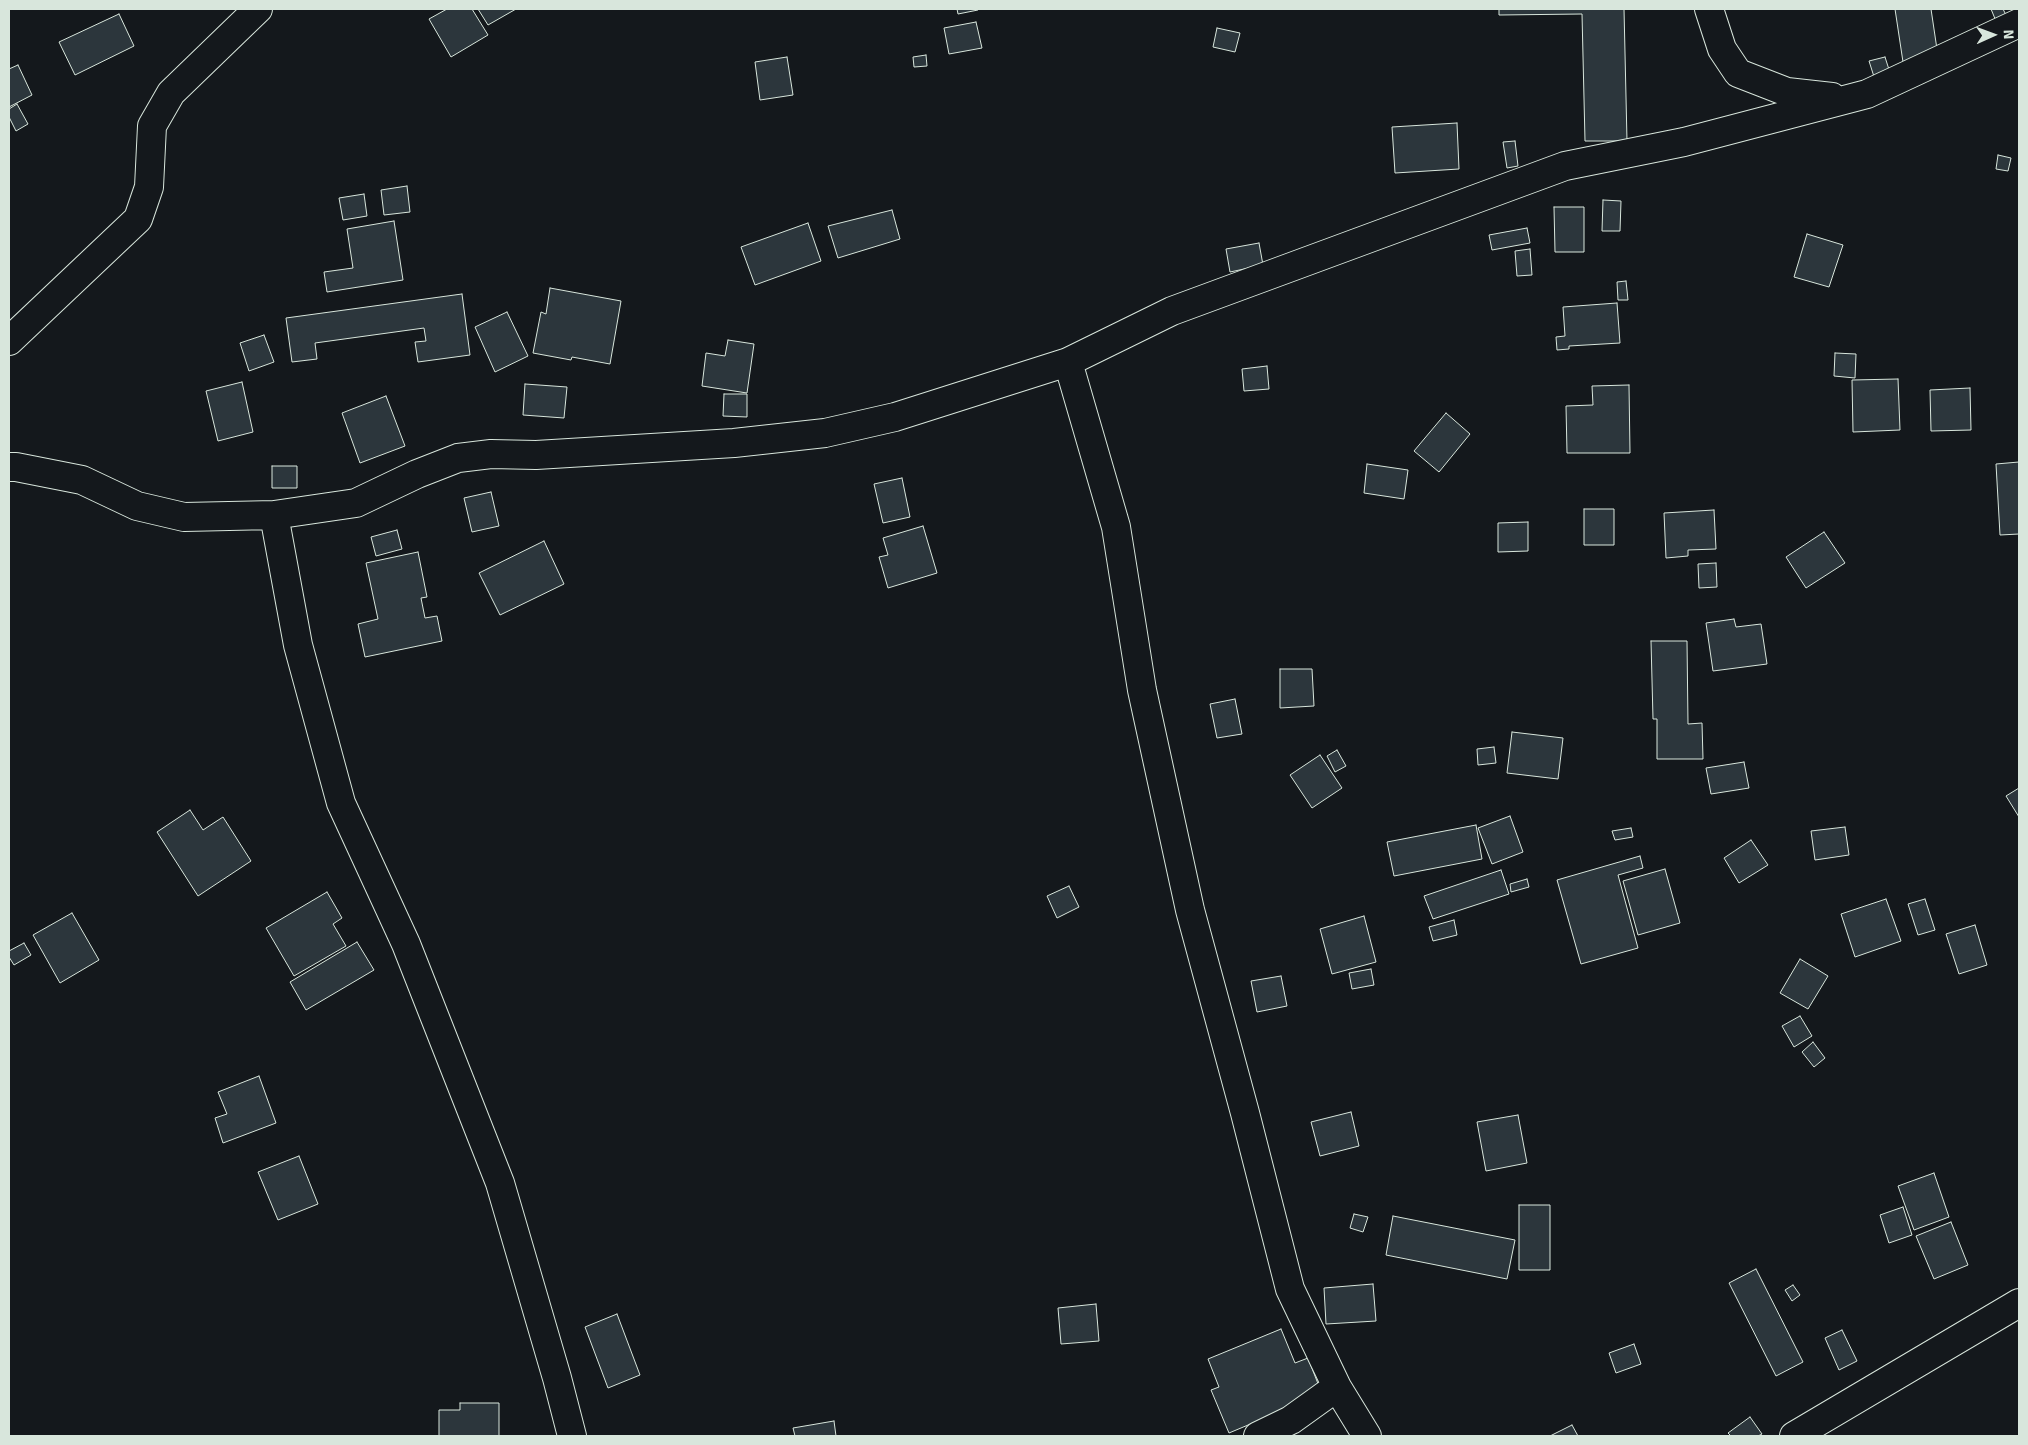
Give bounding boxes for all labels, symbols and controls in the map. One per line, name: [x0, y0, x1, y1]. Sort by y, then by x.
north arrow: [1968, 10, 2018, 60]
text: N: [2000, 29, 2017, 40]

